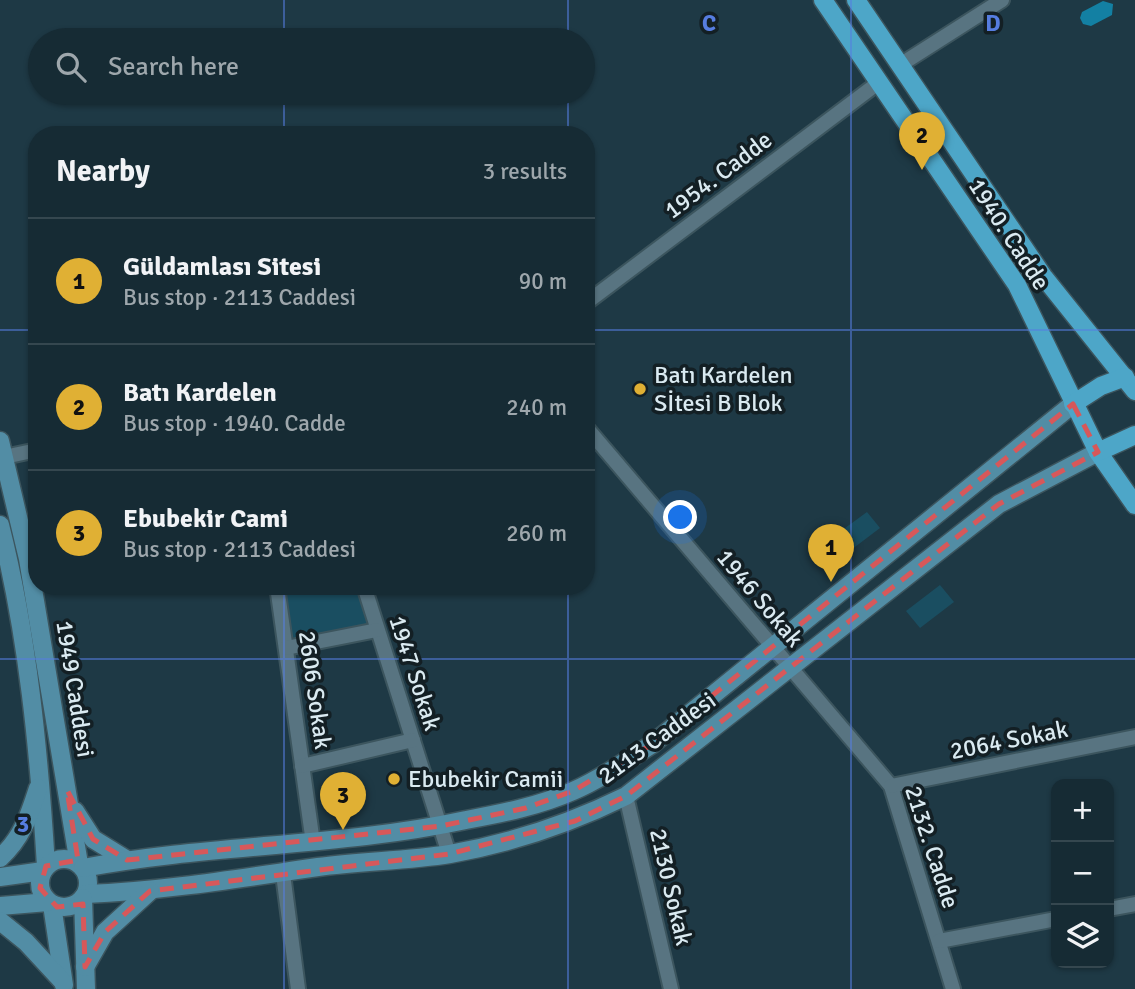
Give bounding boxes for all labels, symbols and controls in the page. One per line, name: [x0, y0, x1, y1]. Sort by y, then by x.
text: C: [702, 9, 716, 38]
text: D: [985, 9, 1001, 38]
search box: [28, 28, 595, 105]
icon: search: [52, 48, 90, 86]
text: Search here: [108, 51, 239, 83]
pin: 2: [899, 112, 945, 170]
street label: 1954. Cadde: [658, 125, 778, 225]
text: Nearby: [56, 153, 150, 190]
text: 3 results: [483, 157, 567, 186]
street label: 1940. Cadde: [962, 172, 1056, 296]
text: Güldamlası Sitesi: [123, 251, 321, 283]
text: 1: [73, 267, 85, 296]
text: 90 m: [519, 267, 567, 296]
text: Bus stop · 2113 Caddesi: [123, 283, 356, 312]
place label: Batı Kardelen Sİtesi B Blok: [654, 360, 793, 418]
text: Batı Kardelen: [123, 377, 277, 409]
marker: Batı Kardelen Sİtesi B Blok: [632, 381, 648, 397]
text: 2: [73, 393, 85, 422]
text: 240 m: [506, 393, 567, 422]
text: Bus stop · 1940. Cadde: [123, 409, 346, 438]
your location: [663, 500, 697, 534]
text: Ebubekir Cami: [123, 503, 288, 535]
text: 3: [73, 519, 85, 548]
text: 260 m: [506, 519, 567, 548]
pin: 1: [808, 524, 854, 582]
text: Bus stop · 2113 Caddesi: [123, 535, 356, 564]
street label: 1946 Sokak: [710, 543, 810, 653]
street label: 1947 Sokak: [382, 612, 448, 734]
street label: 1949 Caddesi: [49, 618, 101, 760]
street label: 2606 Sokak: [292, 629, 338, 751]
street label: 2113 Caddesi: [592, 685, 722, 791]
street label: 2064 Sokak: [948, 714, 1070, 766]
place label: Ebubekir Camii: [408, 764, 563, 794]
marker: Ebubekir Camii: [386, 771, 402, 787]
pin: 3: [320, 772, 366, 830]
map controls: [1051, 779, 1114, 968]
button: +: [1051, 779, 1114, 842]
street label: 2132. Cadde: [898, 782, 966, 912]
text: 3: [17, 810, 29, 839]
street label: 2130 Sokak: [643, 826, 699, 948]
button: −: [1051, 842, 1114, 905]
button: layers: [1051, 905, 1114, 968]

